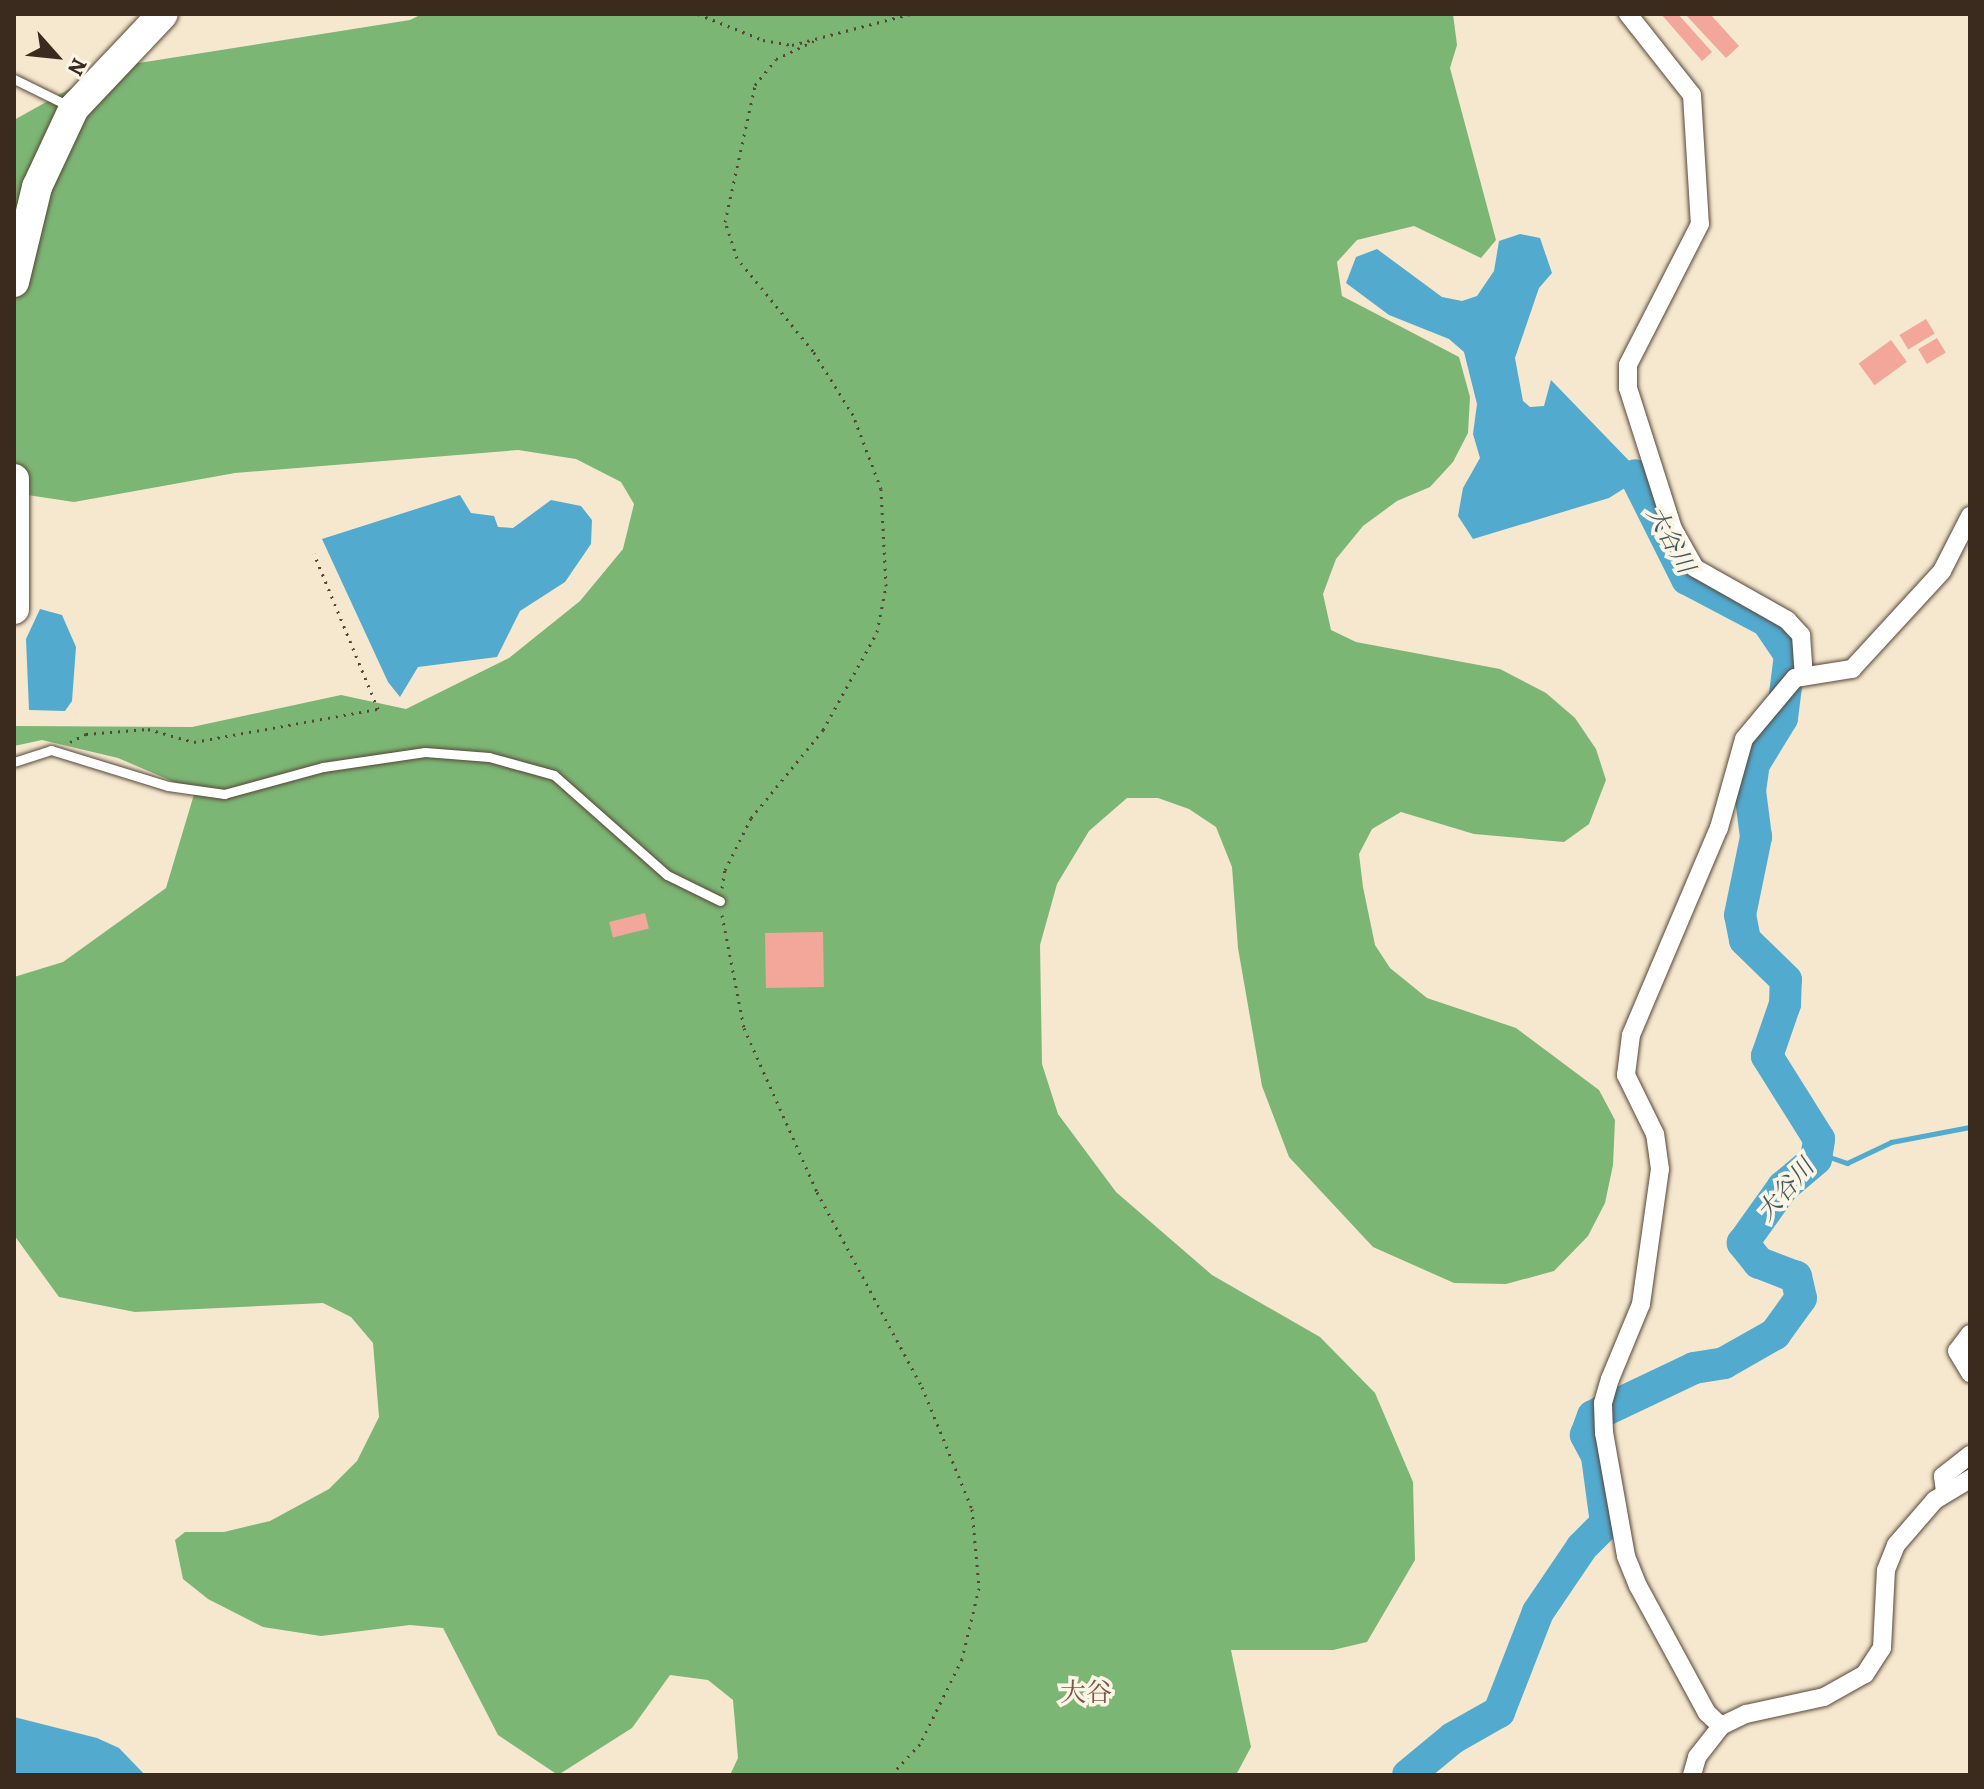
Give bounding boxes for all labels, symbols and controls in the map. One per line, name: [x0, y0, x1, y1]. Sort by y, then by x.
north arrow: [16, 16, 96, 96]
text: N: [60, 53, 94, 81]
water label: 大谷川: [1640, 502, 1700, 578]
water label: 大谷川: [1752, 1153, 1820, 1227]
district label: 大谷: [1060, 1677, 1112, 1709]

